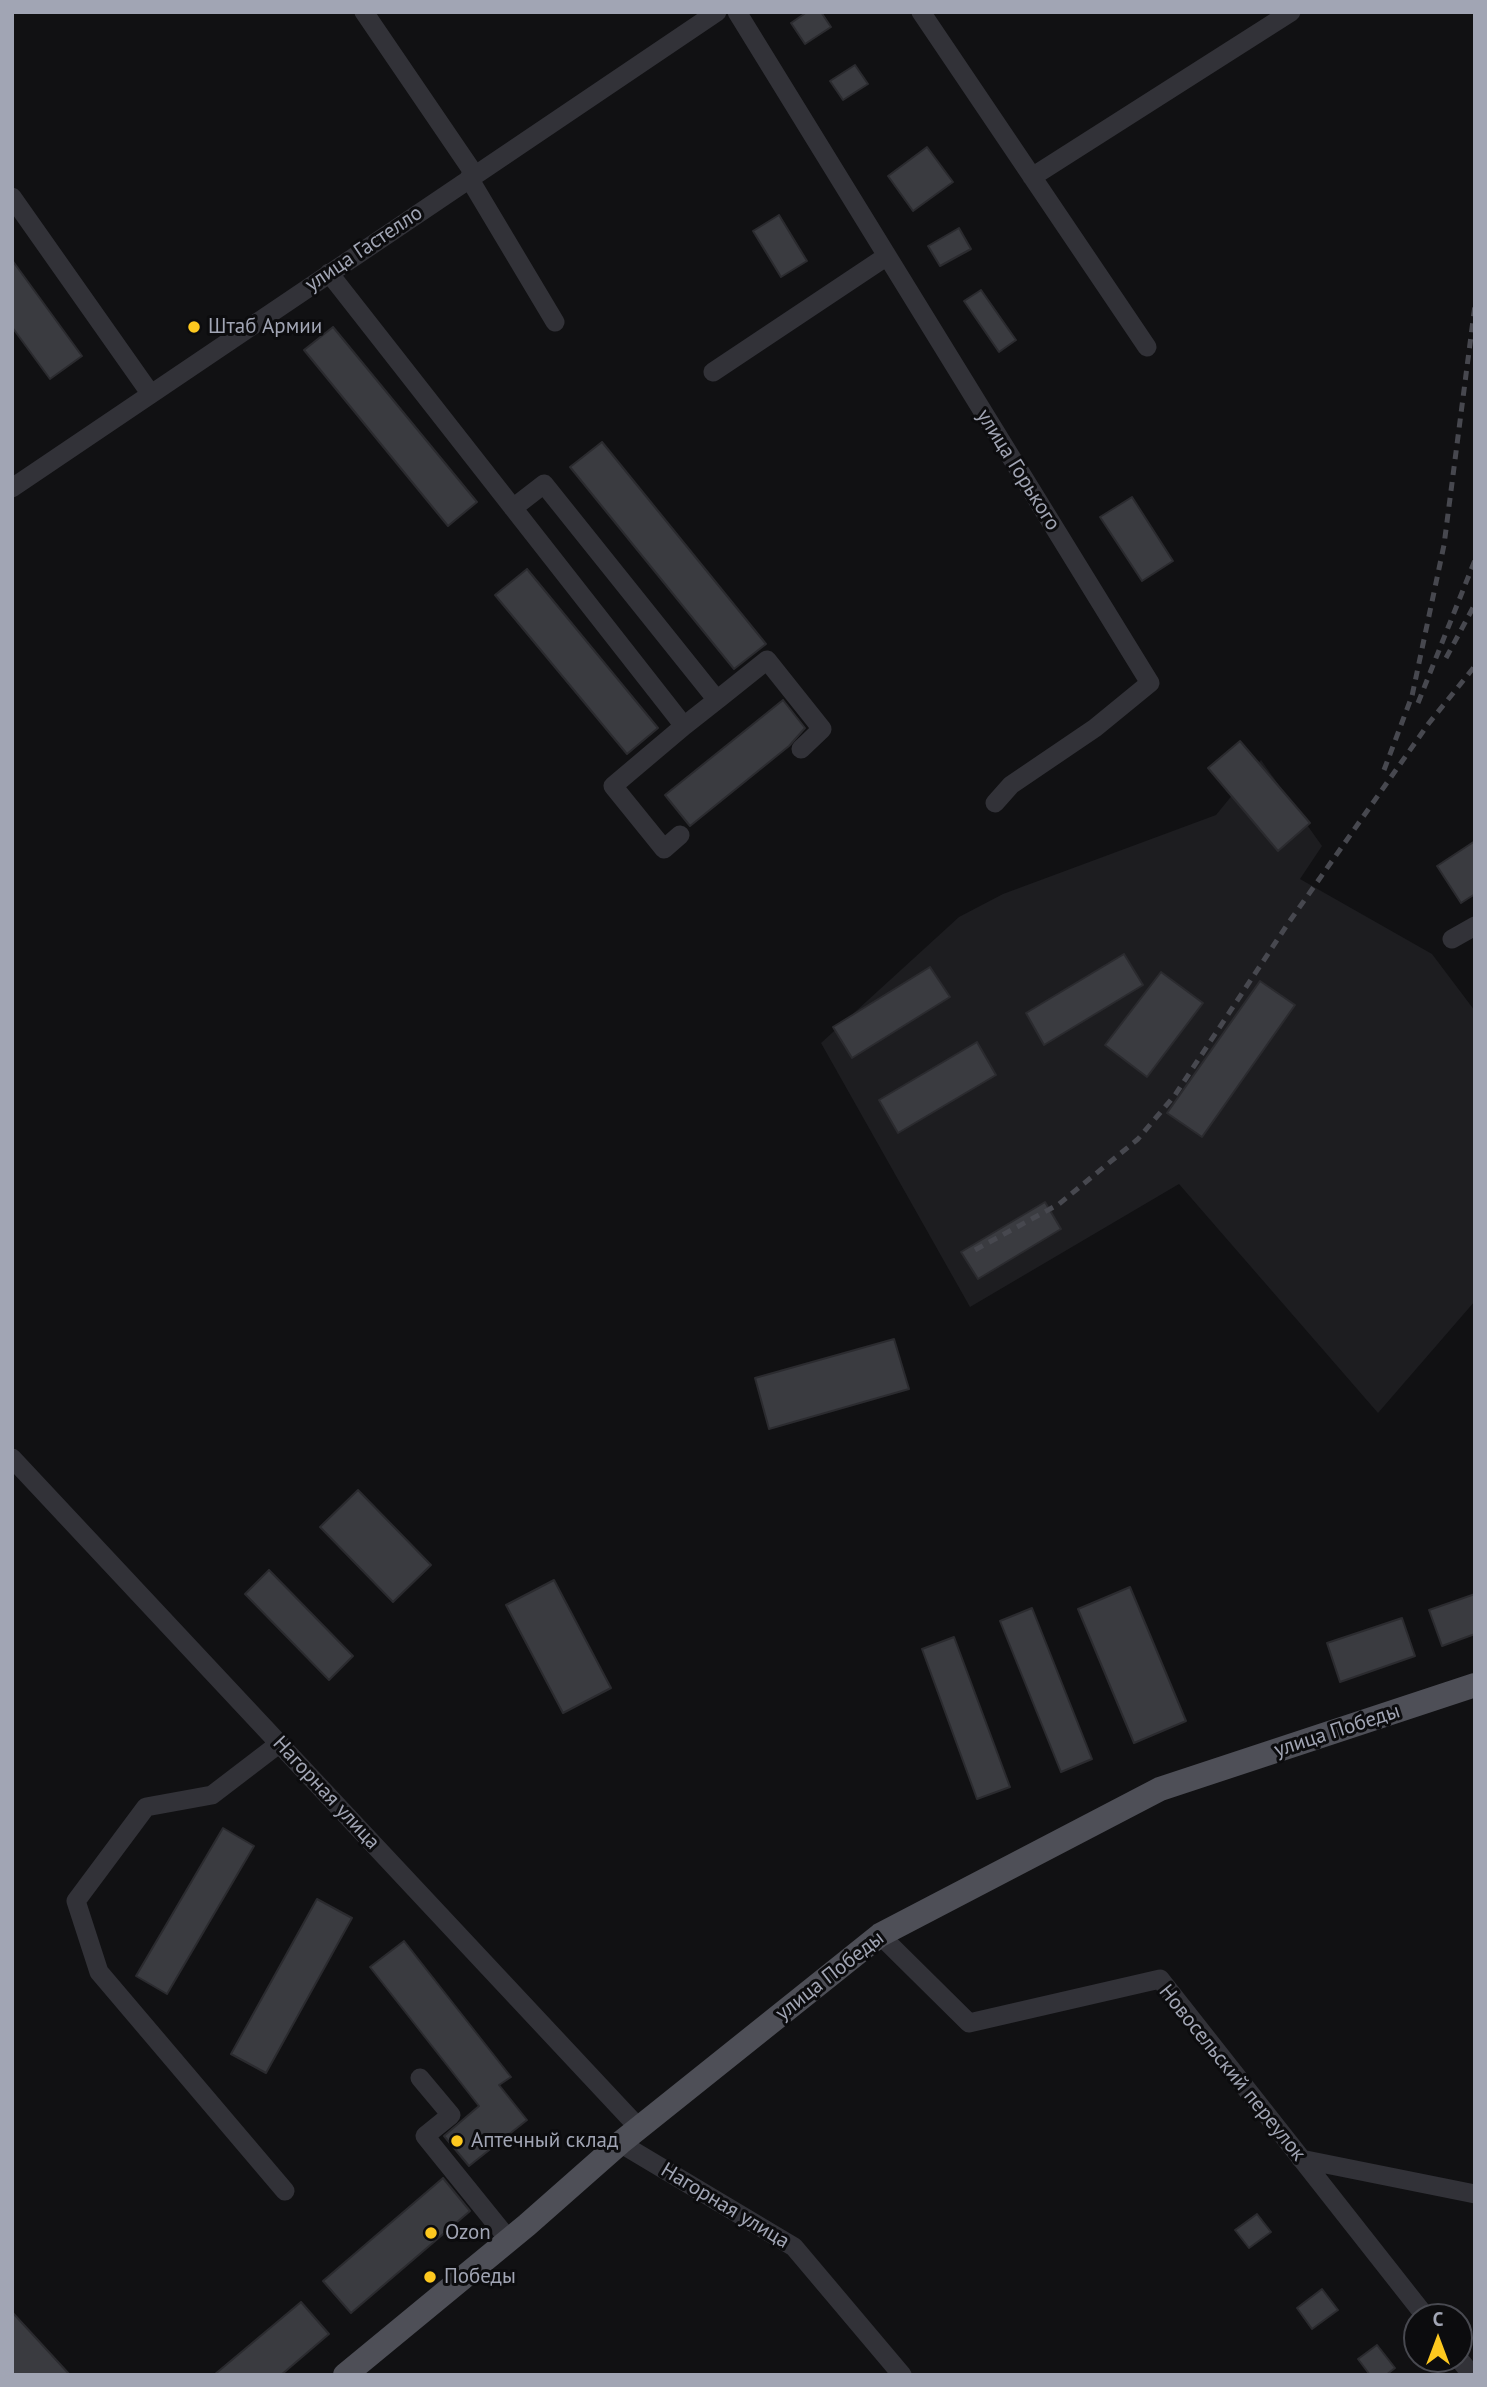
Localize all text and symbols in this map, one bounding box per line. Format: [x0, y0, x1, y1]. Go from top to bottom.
street label: улица Гастелло [301, 200, 427, 298]
place label: Штаб Армии [208, 314, 322, 340]
marker: Штаб Армии [186, 319, 202, 335]
street label: улица Горького [971, 405, 1065, 535]
street label: улица Победы [1271, 1699, 1403, 1763]
street label: Нагорная улица [267, 1731, 385, 1855]
street label: улица Победы [771, 1926, 889, 2026]
street label: Новосельский переулок [1153, 1980, 1311, 2166]
place label: Аптечный склад [471, 2128, 618, 2154]
marker: Аптечный склад [449, 2133, 465, 2149]
street label: Нагорная улица [656, 2158, 794, 2254]
place label: Ozon [445, 2220, 491, 2246]
marker: Ozon [423, 2225, 439, 2241]
place label: Победы [444, 2264, 516, 2290]
marker: Победы [422, 2269, 438, 2285]
north arrow [1403, 2303, 1473, 2373]
text: С [1433, 2307, 1443, 2331]

